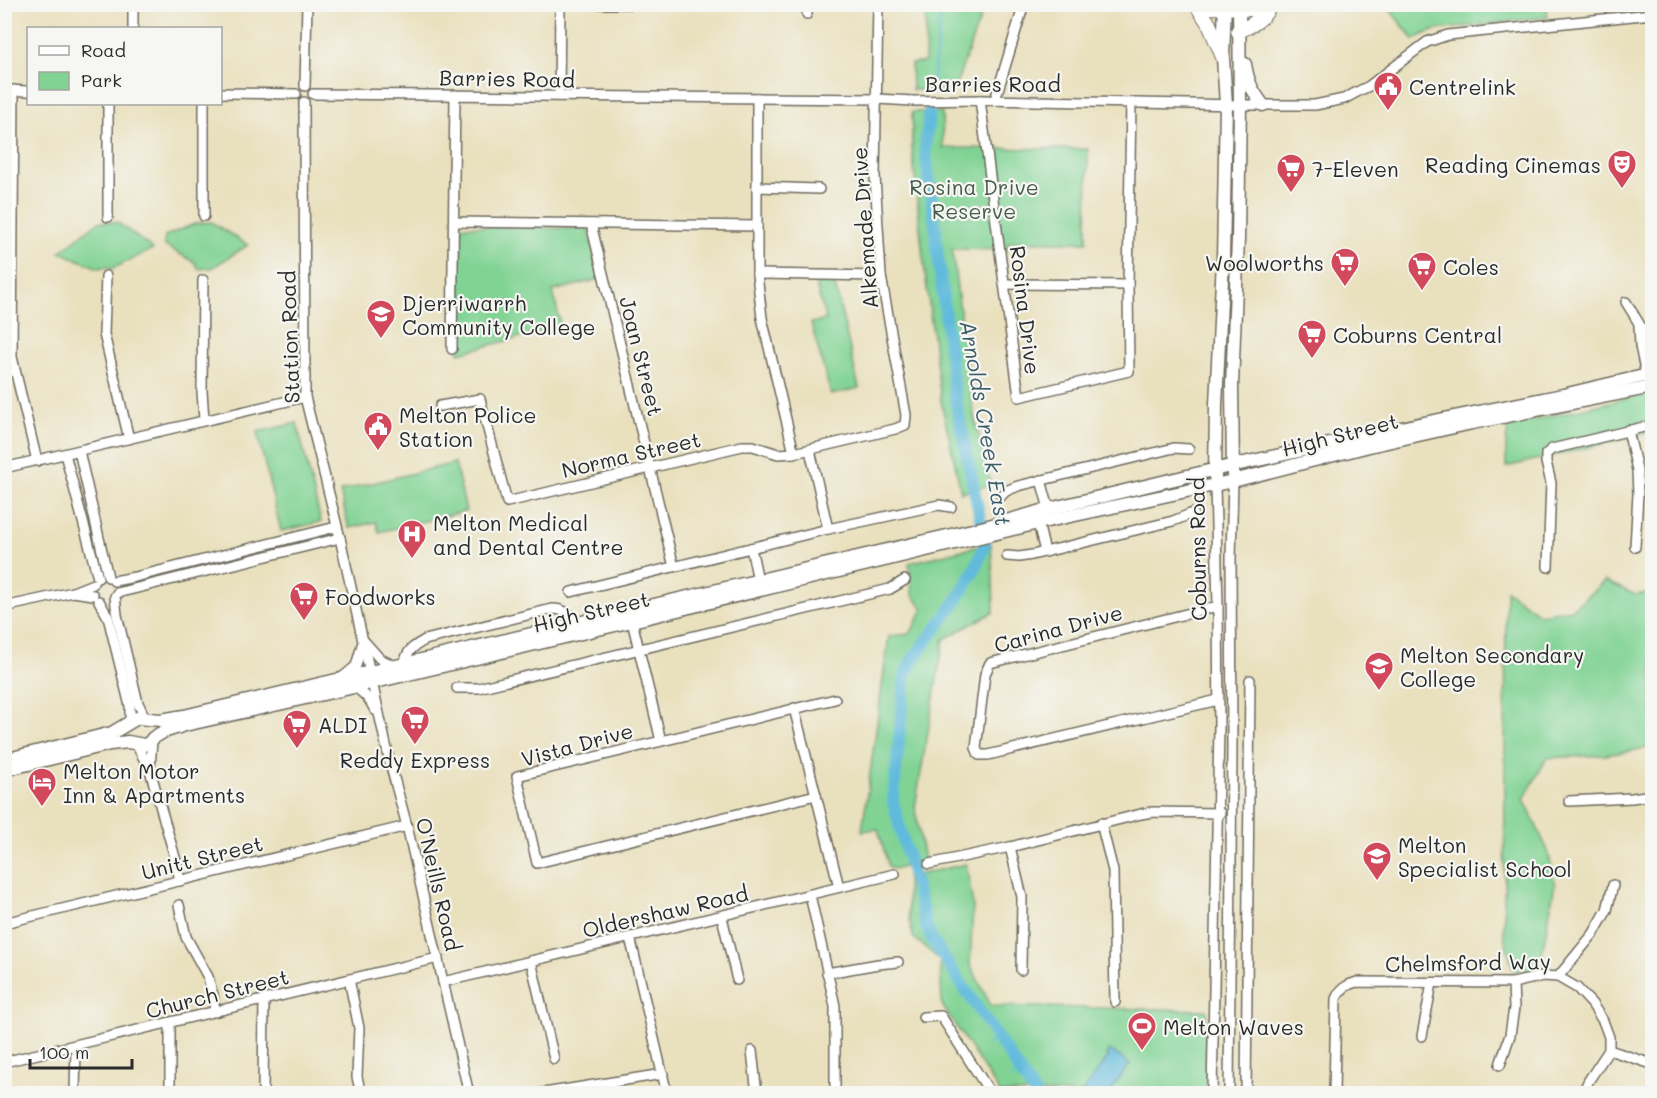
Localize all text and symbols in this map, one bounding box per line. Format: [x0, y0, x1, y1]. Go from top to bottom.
legend [27, 27, 222, 105]
text: Road [81, 38, 126, 62]
street label: Barries Road [439, 63, 575, 93]
text: Park [81, 68, 122, 92]
street label: Barries Road [925, 70, 1061, 97]
public building icon: Centrelink [1372, 70, 1404, 112]
place label: Centrelink [1409, 73, 1516, 100]
street label: Alkemade Drive [845, 146, 883, 310]
theatre icon: Reading Cinemas [1606, 148, 1638, 190]
place label: Reading Cinemas [1425, 151, 1601, 178]
supermarket icon: 7-Eleven [1275, 152, 1307, 194]
place label: 7-Eleven [1312, 155, 1399, 182]
park label: Rosina Drive Reserve [909, 173, 1039, 224]
street label: Rosina Drive [1005, 244, 1047, 376]
supermarket icon: Woolworths [1329, 246, 1361, 288]
place label: Woolworths [1205, 249, 1324, 276]
supermarket icon: Coles [1406, 250, 1438, 292]
place label: Coles [1443, 253, 1499, 280]
street label: Station Road [273, 270, 305, 404]
place label: Djerriwarrh Community College [402, 289, 596, 340]
street label: Joan Street [614, 293, 670, 419]
school or university icon: Djerriwarrh Community College [365, 298, 397, 340]
water label: Arnolds Creek East [954, 318, 1018, 528]
supermarket icon: Coburns Central [1296, 318, 1328, 360]
place label: Coburns Central [1333, 321, 1502, 348]
place label: Melton Police Station [399, 401, 536, 452]
street label: High Street [1279, 407, 1401, 461]
public building icon: Melton Police Station [362, 410, 394, 452]
street label: Norma Street [559, 425, 703, 483]
street label: Coburns Road [1182, 477, 1212, 621]
place label: Melton Medical and Dental Centre [433, 509, 624, 560]
hospital icon: Melton Medical and Dental Centre [396, 518, 428, 560]
supermarket icon: Foodworks [288, 580, 320, 622]
place label: Foodworks [325, 583, 436, 610]
street label: High Street [530, 584, 652, 638]
street label: Carina Drive [991, 598, 1125, 658]
place label: Melton Secondary College [1400, 641, 1584, 692]
school or university icon: Melton Secondary College [1363, 650, 1395, 692]
supermarket icon: Reddy Express [399, 704, 431, 746]
supermarket icon: ALDI [281, 708, 313, 750]
place label: ALDI [318, 711, 367, 738]
street label: Vista Drive [518, 716, 636, 772]
place label: Reddy Express [340, 746, 490, 773]
place label: Melton Motor Inn & Apartments [63, 757, 245, 808]
hotel icon: Melton Motor Inn & Apartments [26, 766, 58, 808]
street label: O'Neills Road [411, 815, 467, 953]
street label: Unitt Street [139, 829, 265, 885]
place label: Melton Specialist School [1398, 831, 1572, 882]
school or university icon: Melton Specialist School [1361, 840, 1393, 882]
street label: Oldershaw Road [580, 879, 750, 943]
street label: Chelmsford Way [1385, 947, 1551, 977]
street label: Church Street [143, 962, 291, 1024]
sports icon: Melton Waves [1126, 1010, 1158, 1052]
place label: Melton Waves [1163, 1013, 1304, 1040]
scale bar [30, 1032, 132, 1070]
text: 100 m [39, 1040, 89, 1064]

